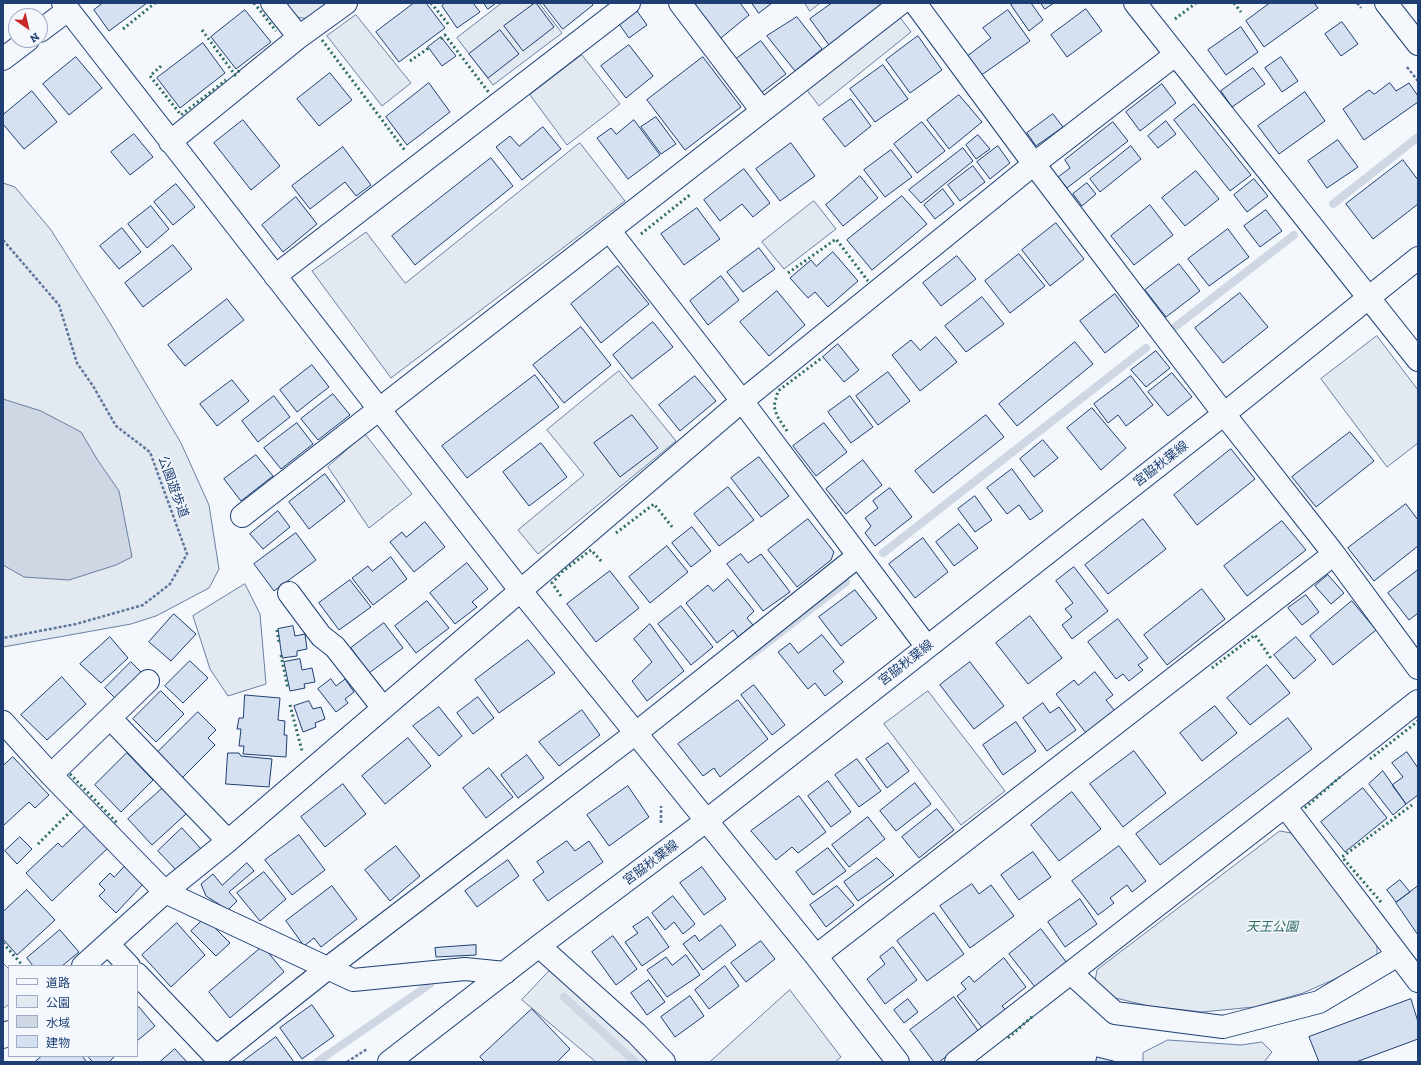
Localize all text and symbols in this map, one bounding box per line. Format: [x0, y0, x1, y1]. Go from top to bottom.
north arrow [8, 8, 48, 48]
text: N [27, 30, 42, 45]
street label: 宮脇秋葉線 [1131, 438, 1191, 490]
street label: 公園遊歩道 [155, 454, 191, 520]
street label: 宮脇秋葉線 [876, 637, 936, 689]
street label: 宮脇秋葉線 [620, 837, 682, 889]
park label: 天王公園 [1246, 919, 1298, 935]
legend [8, 965, 138, 1057]
text: 道路 [46, 976, 70, 990]
text: 公園 [46, 996, 70, 1010]
text: 水域 [46, 1016, 70, 1030]
text: 建物 [46, 1036, 70, 1050]

